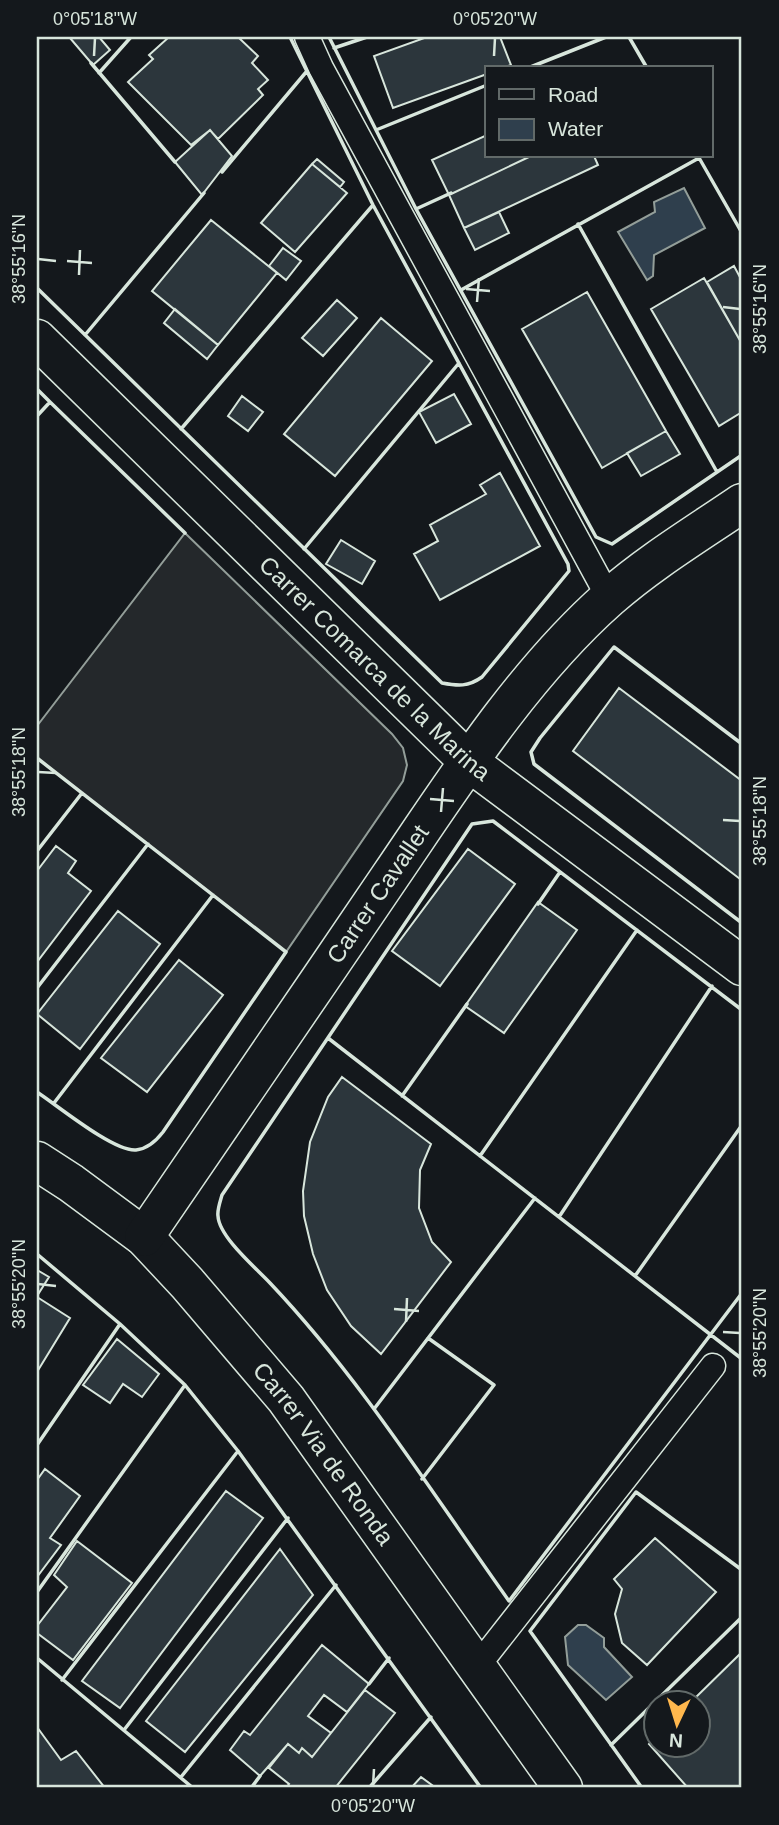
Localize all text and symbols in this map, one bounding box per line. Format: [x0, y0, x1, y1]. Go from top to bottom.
text: 0°05'18"W [53, 9, 137, 29]
text: 0°05'20"W [453, 9, 537, 29]
legend [485, 66, 712, 158]
text: Road [548, 83, 598, 106]
text: Water [548, 117, 603, 140]
text: 38°55'16"N [9, 214, 29, 304]
text: 38°55'16"N [750, 264, 770, 354]
street label: Carrer Comarca de la Marina [254, 550, 496, 787]
text: 38°55'18"N [9, 727, 29, 817]
text: 38°55'18"N [750, 776, 770, 866]
street label: Carrer Cavallet [321, 819, 434, 968]
text: 38°55'20"N [9, 1239, 29, 1329]
text: 38°55'20"N [750, 1288, 770, 1378]
street label: Carrer Via de Ronda [248, 1357, 400, 1551]
north arrow [642, 1688, 712, 1758]
text: N [668, 1730, 683, 1751]
text: 0°05'20"W [331, 1796, 415, 1816]

